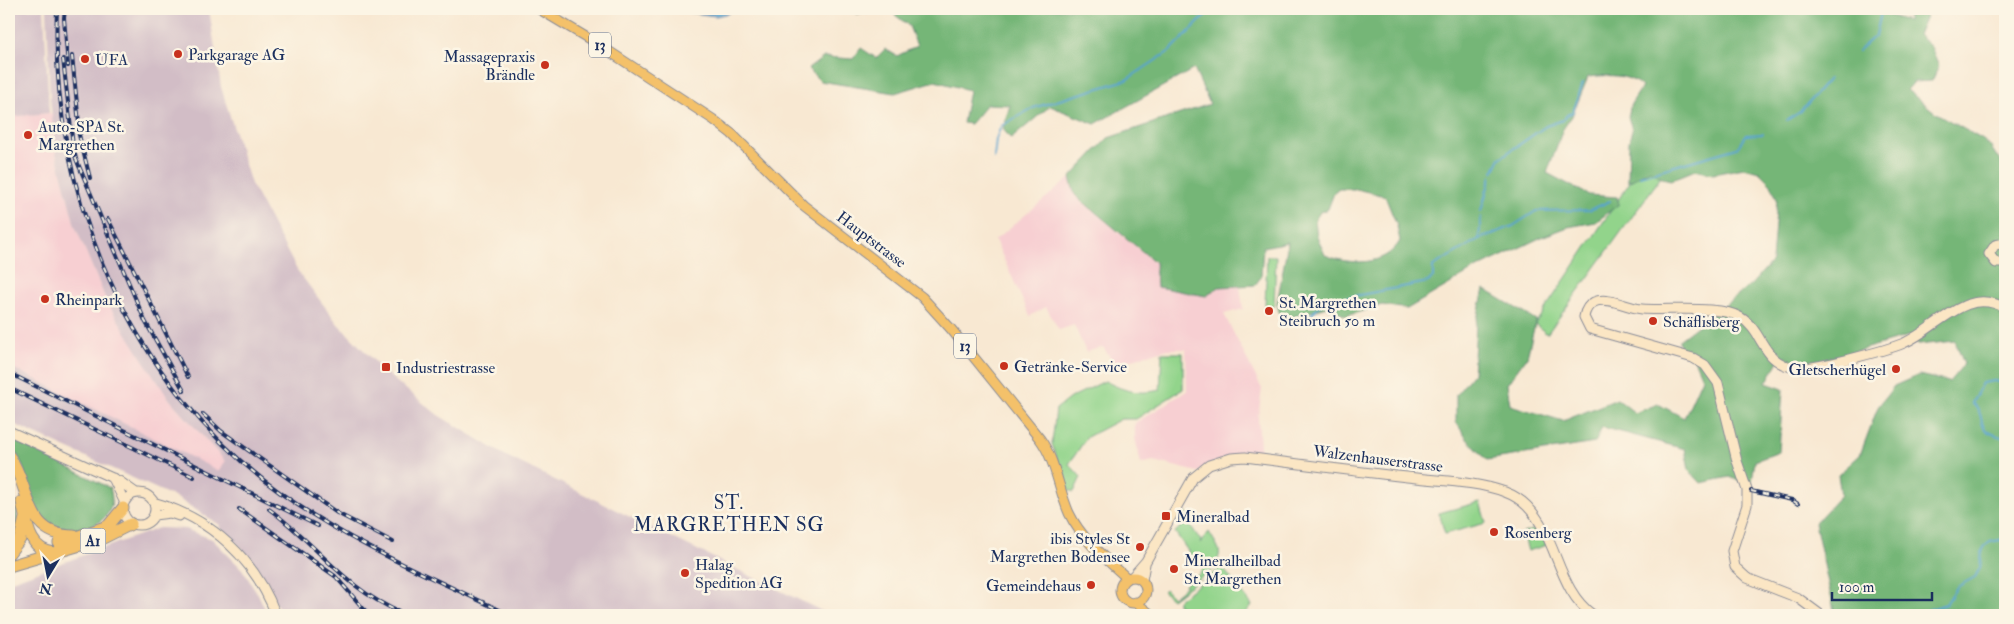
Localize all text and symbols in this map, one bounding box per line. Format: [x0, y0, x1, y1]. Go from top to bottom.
road number: 13 [589, 32, 611, 58]
place label: Parkgarage AG [188, 45, 285, 65]
place label: Massagepraxis Brändle [444, 47, 535, 85]
marker: Parkgarage AG [172, 48, 184, 60]
place label: UFA [95, 50, 128, 70]
marker: UFA [79, 53, 91, 65]
marker: Massagepraxis Brändle [539, 59, 551, 71]
place label: Auto-SPA St. Margrethen [37, 117, 124, 155]
marker: Auto-SPA St. Margrethen [22, 129, 34, 141]
street label: Hauptstrasse [832, 207, 910, 273]
place label: Rheinpark [55, 290, 123, 311]
marker: Rheinpark [39, 293, 51, 305]
place label: St. Margrethen Steibruch 50 m [1279, 293, 1376, 331]
marker: St. Margrethen Steibruch 50 m [1263, 305, 1275, 317]
place label: Schäflisberg [1663, 312, 1741, 332]
marker: Schäflisberg [1647, 315, 1659, 327]
road number: 13 [954, 334, 976, 358]
place label: Getränke-Service [1014, 357, 1127, 377]
place label: Industriestrasse [396, 358, 496, 378]
marker: Getränke-Service [998, 360, 1010, 372]
place label: Gletscherhügel [1789, 360, 1886, 380]
marker: Industriestrasse [380, 361, 392, 373]
marker: Gletscherhügel [1890, 363, 1902, 375]
street label: Walzenhauserstrasse [1311, 441, 1444, 477]
district label: ST. MARGRETHEN SG [634, 491, 824, 537]
place label: Mineralbad [1176, 507, 1250, 527]
marker: Mineralbad [1160, 510, 1172, 522]
place label: Rosenberg [1504, 523, 1573, 543]
marker: Rosenberg [1488, 526, 1500, 538]
road number: A1 [80, 528, 106, 554]
place label: ibis Styles St Margrethen Bodensee [990, 529, 1130, 567]
marker: ibis Styles St Margrethen Bodensee [1134, 541, 1146, 553]
place label: Mineralheilbad St. Margrethen [1184, 551, 1281, 589]
north arrow [22, 552, 72, 602]
place label: Halag Spedition AG [695, 555, 783, 594]
marker: Mineralheilbad St. Margrethen [1168, 563, 1180, 575]
marker: Halag Spedition AG [679, 567, 691, 579]
scale bar [1832, 569, 1932, 601]
place label: Gemeindehaus [986, 576, 1081, 596]
text: 100 m [1839, 578, 1875, 597]
text: N [38, 579, 54, 598]
marker: Gemeindehaus [1085, 579, 1097, 591]

